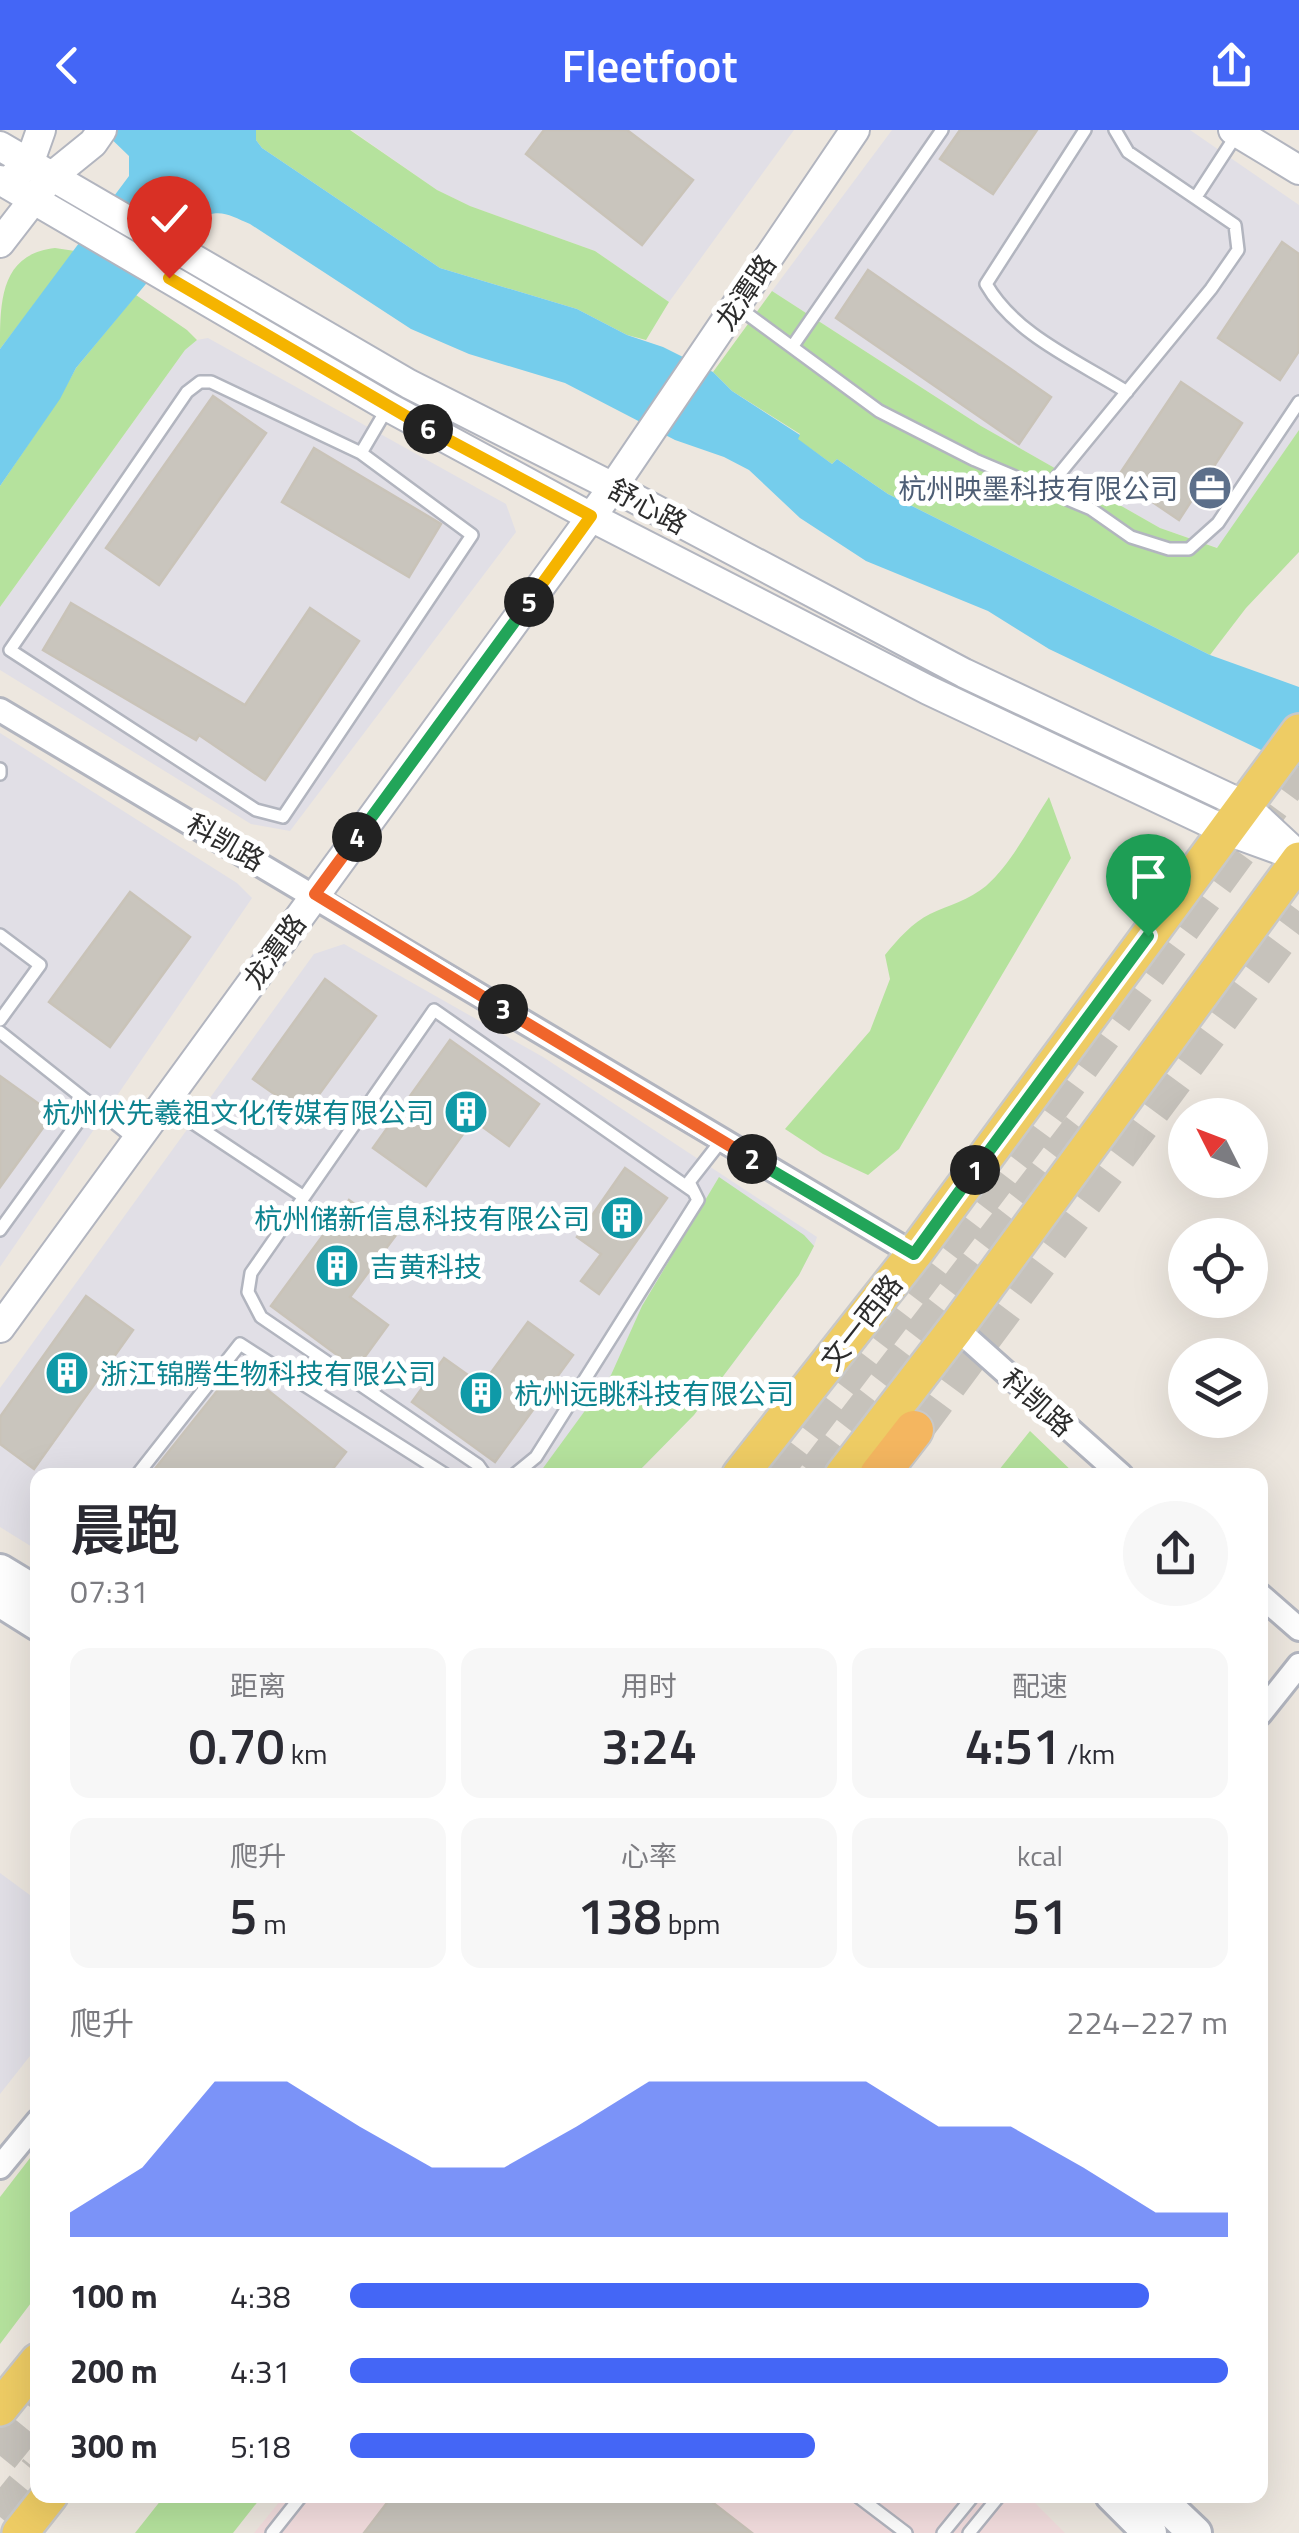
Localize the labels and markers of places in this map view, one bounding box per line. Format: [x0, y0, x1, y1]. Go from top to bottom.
pin [127, 176, 212, 279]
pin: 6 [403, 404, 453, 454]
office icon: 杭州映墨科技有限公司 [1187, 465, 1233, 511]
place label: 杭州映墨科技有限公司 [898, 467, 1178, 510]
pin: 5 [504, 577, 554, 627]
pin: 4 [332, 812, 382, 862]
pin [1106, 834, 1191, 937]
pin: 3 [478, 984, 528, 1034]
building icon: 杭州伏先羲祖文化传媒有限公司 [443, 1089, 489, 1135]
place label: 杭州伏先羲祖文化传媒有限公司 [42, 1091, 434, 1134]
pin: 2 [727, 1134, 777, 1184]
pin: 1 [950, 1145, 1000, 1195]
building icon: 杭州储新信息科技有限公司 [599, 1195, 645, 1241]
place label: 杭州储新信息科技有限公司 [254, 1197, 590, 1240]
building icon: 吉黄科技 [314, 1243, 360, 1289]
place label: 吉黄科技 [370, 1245, 482, 1288]
building icon: 浙江锦腾生物科技有限公司 [44, 1350, 90, 1396]
place label: 浙江锦腾生物科技有限公司 [100, 1352, 436, 1395]
building icon: 杭州远眺科技有限公司 [458, 1370, 504, 1416]
place label: 杭州远眺科技有限公司 [514, 1372, 794, 1415]

